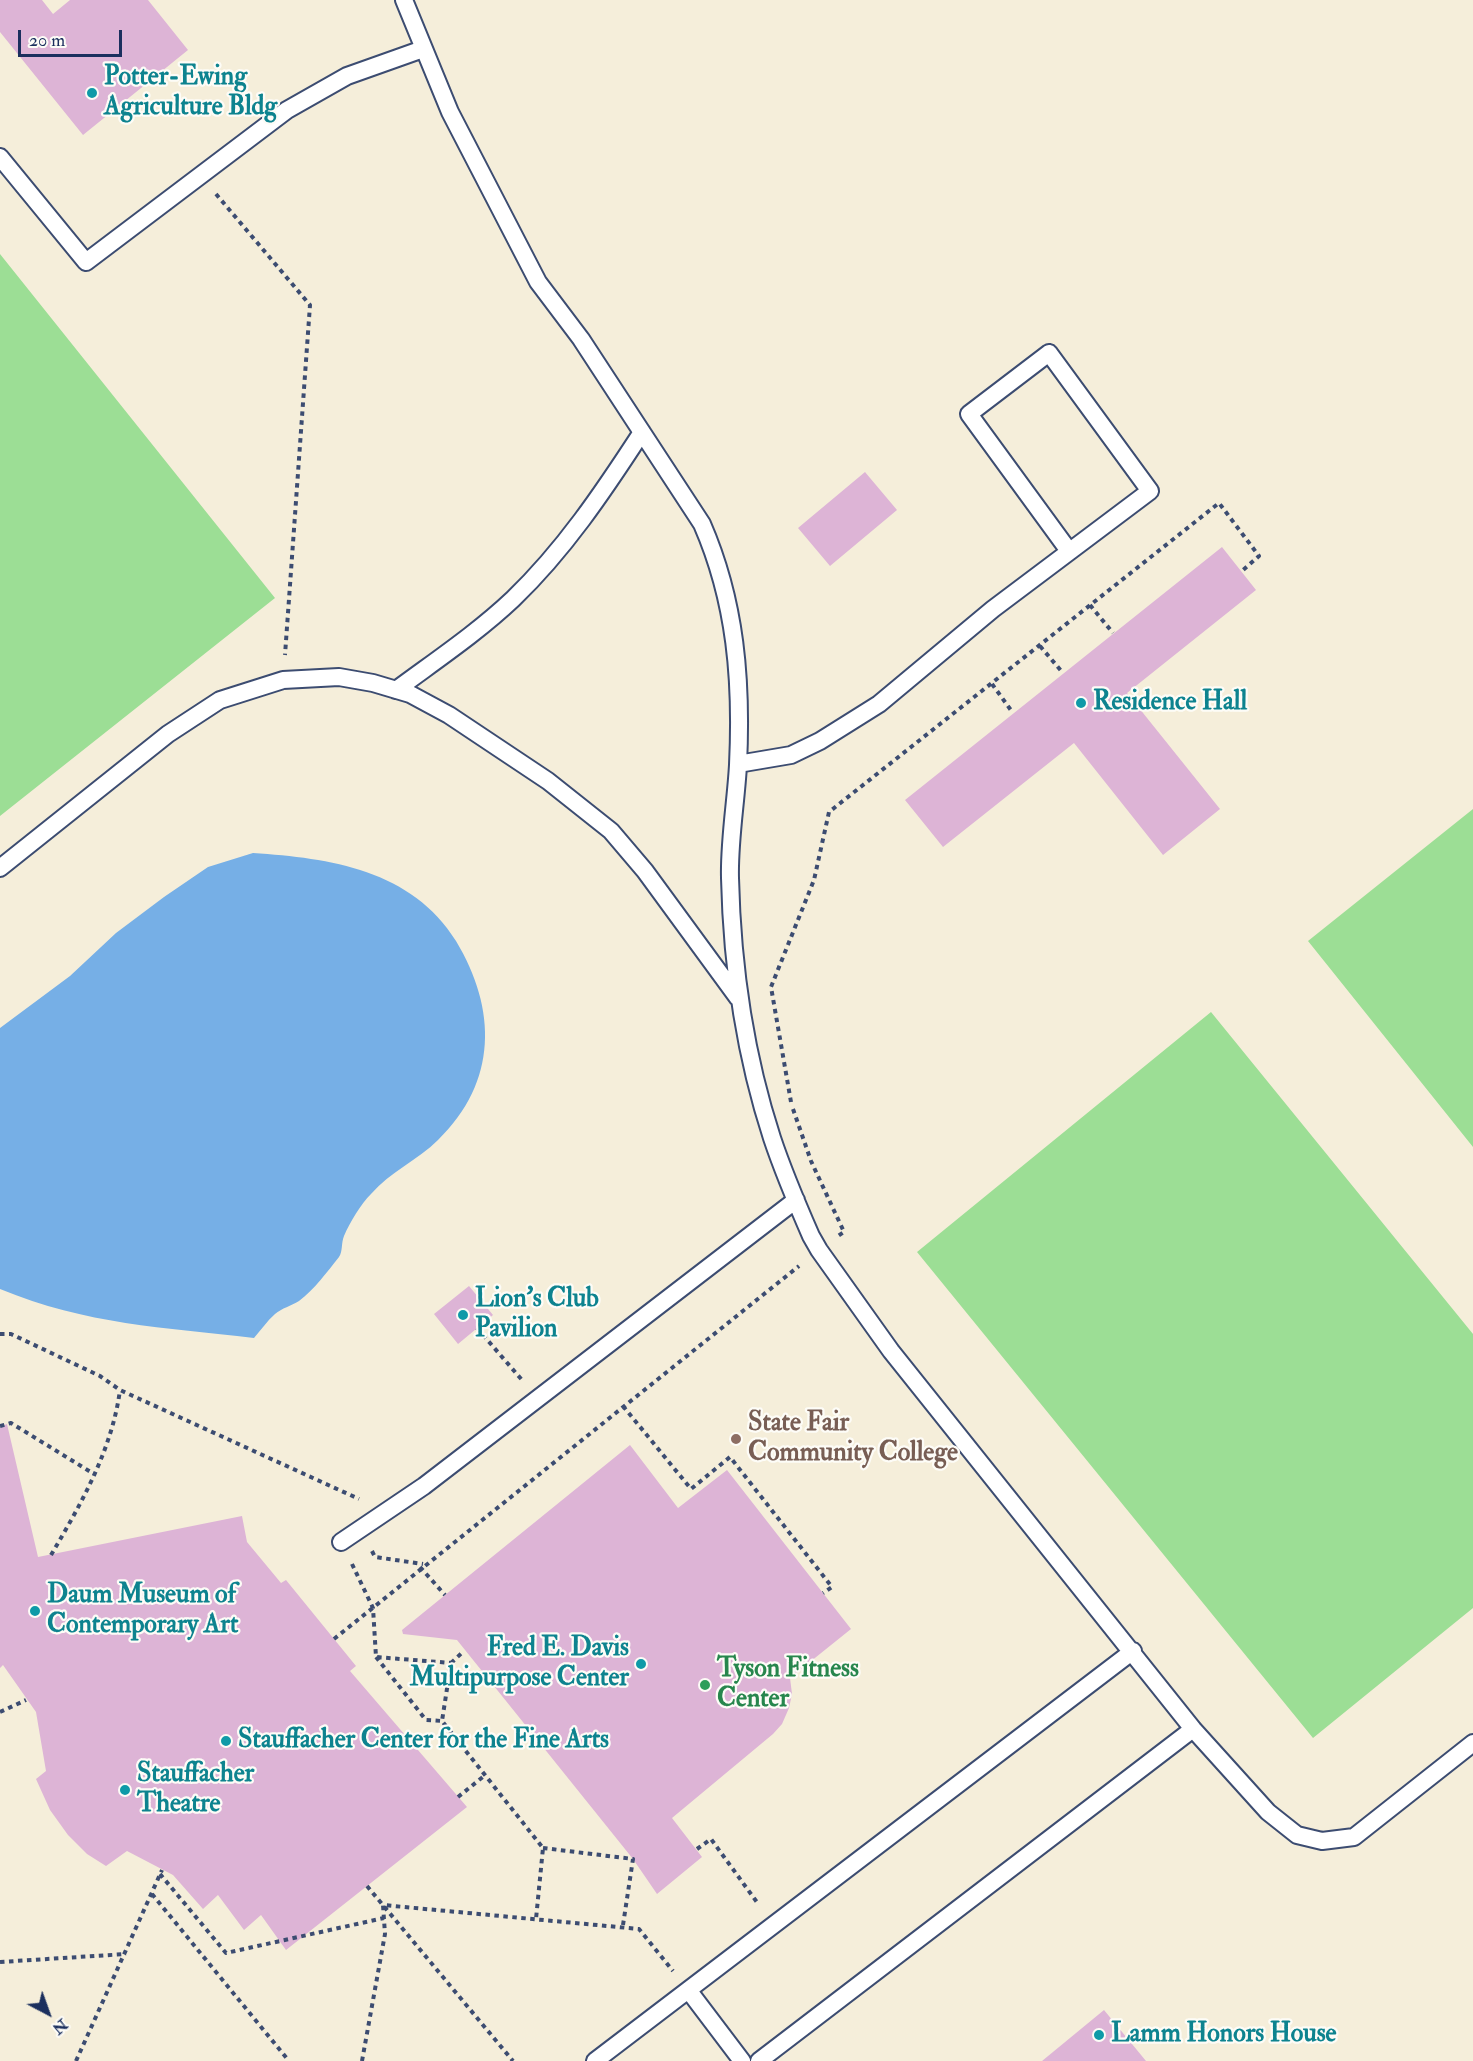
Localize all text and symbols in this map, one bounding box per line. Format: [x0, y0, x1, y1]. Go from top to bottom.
scale bar [21, 18, 124, 56]
text: 20 m [29, 29, 65, 52]
place label: Potter-Ewing Agriculture Bldg [104, 62, 277, 124]
marker: Potter-Ewing Agriculture Bldg [85, 86, 99, 100]
place label: Residence Hall [1093, 687, 1247, 719]
marker: Residence Hall [1074, 696, 1088, 710]
place label: Lion's Club Pavilion [475, 1284, 599, 1346]
marker: Lion's Club Pavilion [456, 1308, 470, 1322]
place label: State Fair Community College [748, 1408, 958, 1470]
marker: State Fair Community College [729, 1432, 743, 1446]
place label: Daum Museum of Contemporary Art [47, 1580, 238, 1642]
marker: Daum Museum of Contemporary Art [28, 1604, 42, 1618]
place label: Fred E. Davis Multipurpose Center [410, 1633, 629, 1694]
place label: Tyson Fitness Center [717, 1654, 859, 1715]
marker: Fred E. Davis Multipurpose Center [634, 1657, 648, 1671]
marker: Tyson Fitness Center [698, 1678, 712, 1692]
place label: Stauffacher Center for the Fine Arts [238, 1725, 609, 1757]
marker: Stauffacher Center for the Fine Arts [219, 1734, 233, 1748]
place label: Stauffacher Theatre [137, 1759, 254, 1820]
marker: Stauffacher Theatre [118, 1783, 132, 1797]
north arrow [18, 1983, 78, 2043]
text: N [48, 2014, 72, 2039]
place label: Lamm Honors House [1111, 2019, 1336, 2051]
marker: Lamm Honors House [1092, 2028, 1106, 2042]

